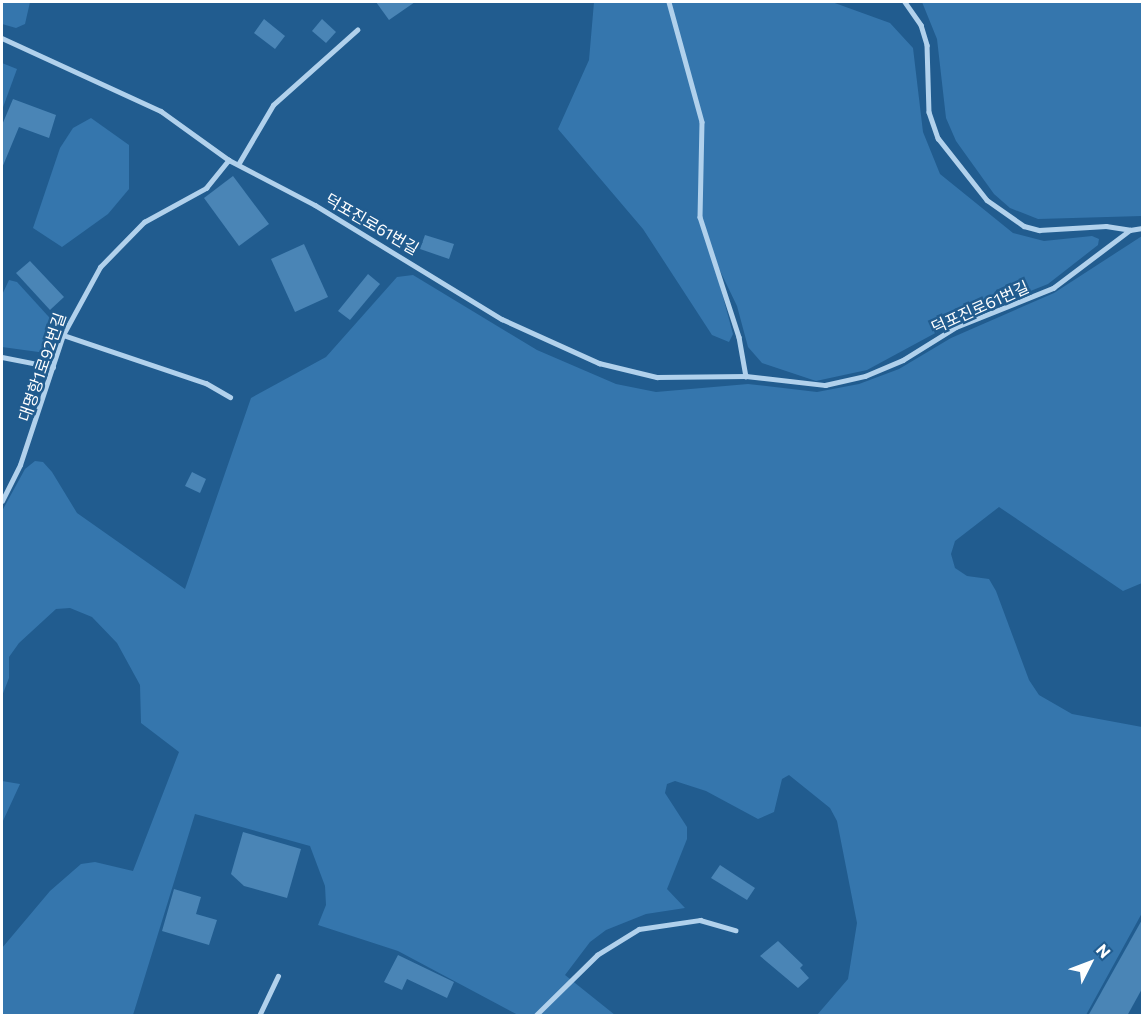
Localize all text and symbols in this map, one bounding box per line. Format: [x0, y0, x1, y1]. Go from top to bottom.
street label: 덕포진로61번길 [322, 189, 422, 259]
street label: 덕포진로61번길 [928, 277, 1032, 337]
street label: 대명항1로92번길 [14, 310, 70, 424]
north arrow [1060, 933, 1120, 993]
text: N [1093, 940, 1115, 961]

